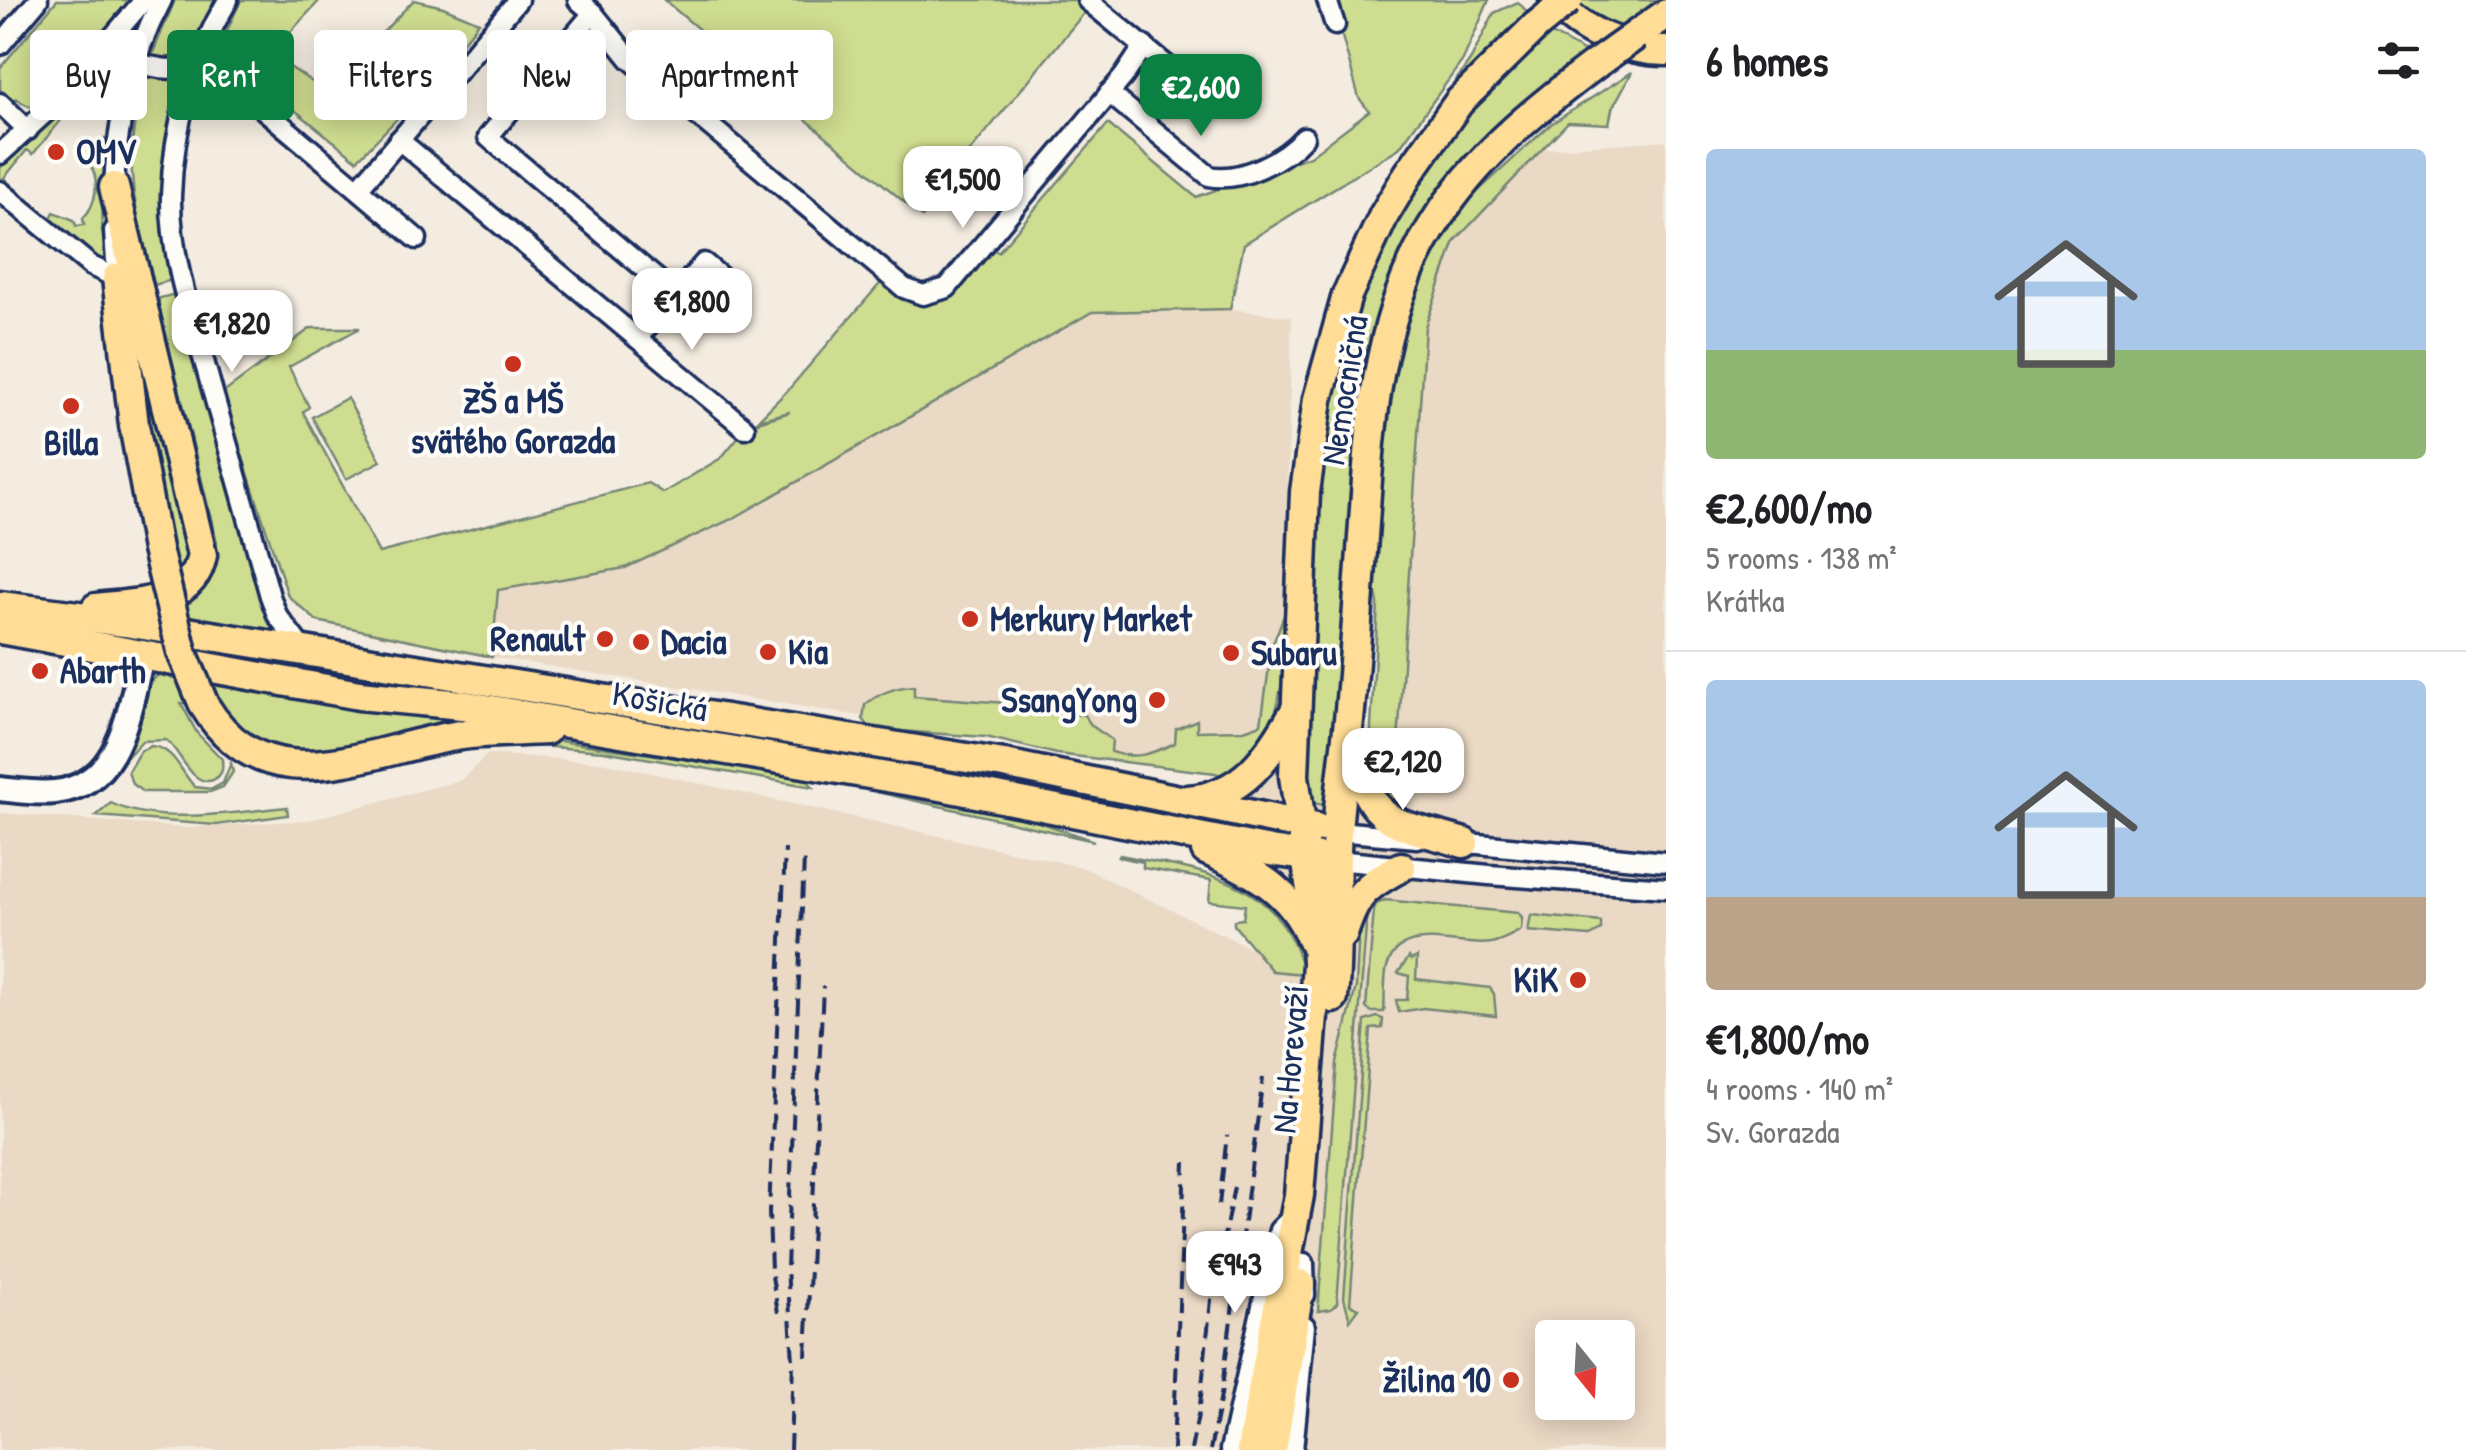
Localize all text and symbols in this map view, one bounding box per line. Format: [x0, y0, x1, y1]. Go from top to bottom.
chip: Buy [30, 30, 147, 120]
chip: Rent [167, 30, 294, 120]
chip: Filters [314, 30, 467, 120]
chip: New [487, 30, 606, 120]
chip: Apartment [626, 30, 833, 120]
text: 6 homes [1706, 32, 1828, 89]
icon: filters [2371, 33, 2426, 88]
pin: €2,600 [1120, 54, 1282, 139]
text: €2,600 [1162, 65, 1240, 108]
place label: OMV [76, 128, 137, 175]
marker: OMV [45, 141, 67, 163]
pin: €1,500 [882, 146, 1044, 231]
text: €1,500 [925, 157, 1001, 200]
icon: home [1976, 214, 2156, 394]
pin: €1,800 [611, 268, 773, 353]
text: €1,800 [654, 279, 730, 322]
pin: €1,820 [151, 290, 313, 375]
text: €1,820 [194, 301, 270, 344]
street label: Nemocničná [1308, 311, 1379, 468]
marker: ZŠ a MŠ svätého Gorazda [502, 353, 524, 375]
place label: ZŠ a MŠ svätého Gorazda [411, 377, 616, 464]
marker: Billa [60, 395, 82, 417]
place label: Billa [44, 419, 98, 466]
text: €2,600/mo [1706, 479, 1872, 536]
text: 5 rooms · 138 m² [1706, 536, 1897, 579]
text: Krátka [1706, 579, 1784, 622]
place label: Merkury Market [990, 595, 1193, 643]
marker: Merkury Market [959, 608, 981, 630]
place label: Renault [490, 615, 586, 662]
place label: Dacia [661, 618, 727, 665]
marker: Renault [594, 628, 616, 650]
place label: Kia [788, 628, 828, 675]
place label: Subaru [1251, 629, 1337, 676]
marker: Dacia [630, 631, 652, 653]
marker: Kia [757, 641, 779, 663]
marker: Subaru [1220, 642, 1242, 664]
place label: Abarth [60, 647, 146, 694]
marker: Abarth [29, 660, 51, 682]
street label: Košická [609, 669, 711, 732]
place label: SsangYong [1001, 676, 1137, 724]
marker: SsangYong [1146, 689, 1168, 711]
pin: €2,120 [1322, 728, 1484, 813]
text: €2,120 [1364, 739, 1442, 782]
icon: home [1976, 745, 2156, 925]
place label: KiK [1514, 956, 1559, 1003]
marker: KiK [1567, 969, 1589, 991]
street label: Na Horevaží [1260, 983, 1319, 1135]
text: €1,800/mo [1706, 1010, 1869, 1067]
text: 4 rooms · 140 m² [1706, 1067, 1893, 1110]
text: Sv. Gorazda [1706, 1110, 1840, 1153]
pin: €943 [1176, 1231, 1294, 1316]
text: €943 [1208, 1242, 1262, 1285]
north arrow [1535, 1320, 1635, 1420]
map controls [1535, 1320, 1635, 1420]
place label: Žilina 10 [1382, 1356, 1491, 1403]
marker: Žilina 10 [1500, 1369, 1522, 1391]

